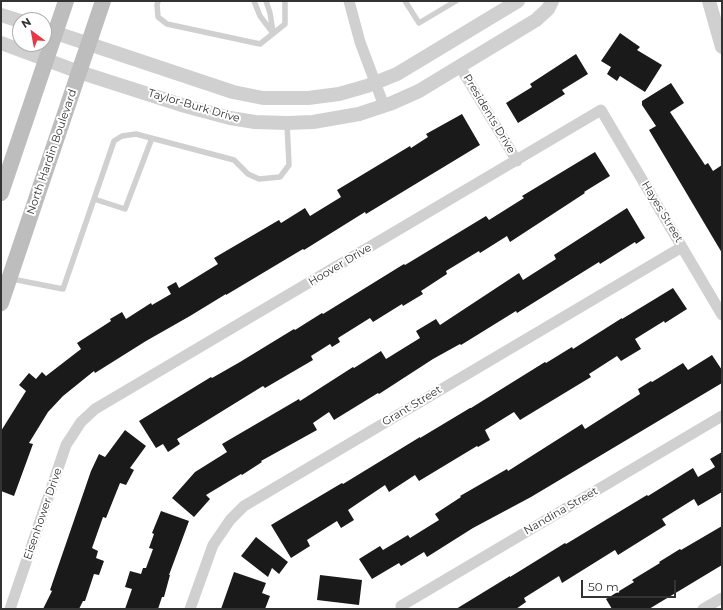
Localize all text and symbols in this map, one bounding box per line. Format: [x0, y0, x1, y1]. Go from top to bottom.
north arrow [12, 12, 52, 52]
text: N [19, 14, 34, 31]
street label: Presidents Drive [460, 72, 518, 156]
street label: Taylor-Burk Drive [147, 87, 241, 125]
street label: North Hardin Boulevard [24, 88, 80, 216]
street label: Hayes Street [639, 179, 685, 245]
street label: Hoover Drive [306, 241, 374, 289]
street label: Grant Street [380, 383, 444, 429]
street label: Eisenhower Drive [21, 466, 65, 562]
street label: Nandina Street [522, 484, 600, 538]
scale bar [583, 572, 678, 598]
text: 50 m [588, 579, 619, 594]

